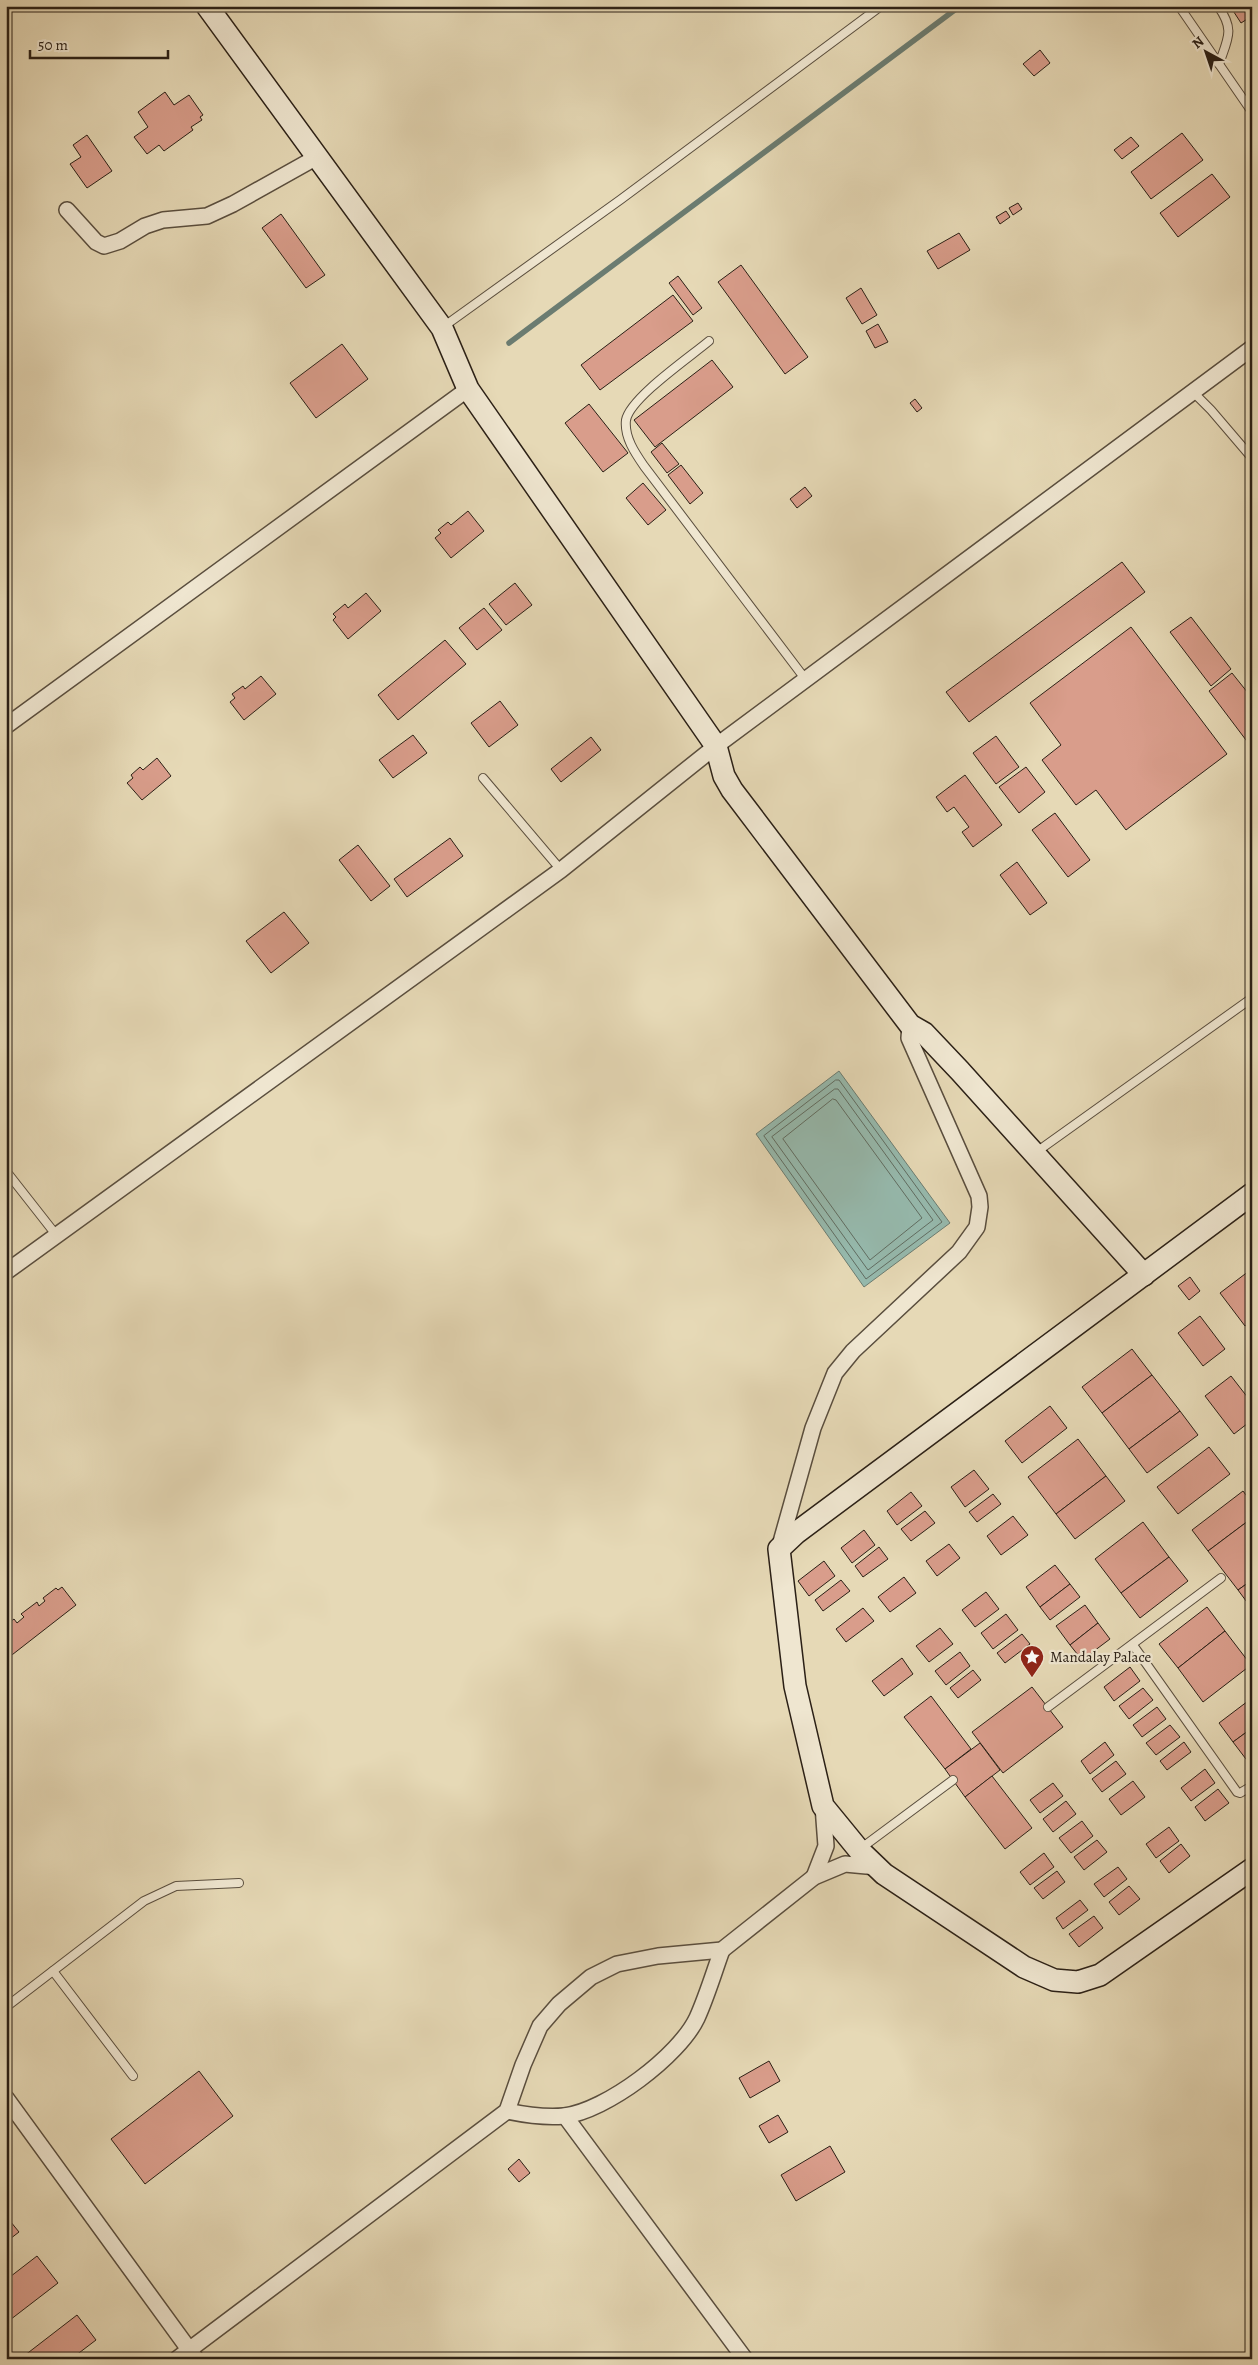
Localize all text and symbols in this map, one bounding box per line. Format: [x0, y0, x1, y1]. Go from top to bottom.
scale bar [30, 28, 168, 60]
north arrow [1180, 28, 1230, 78]
text: N [1188, 32, 1208, 53]
text: 50 m [38, 35, 68, 55]
place icon: Mandalay Palace [1019, 1644, 1045, 1678]
place label: Mandalay Palace [1050, 1647, 1152, 1667]

